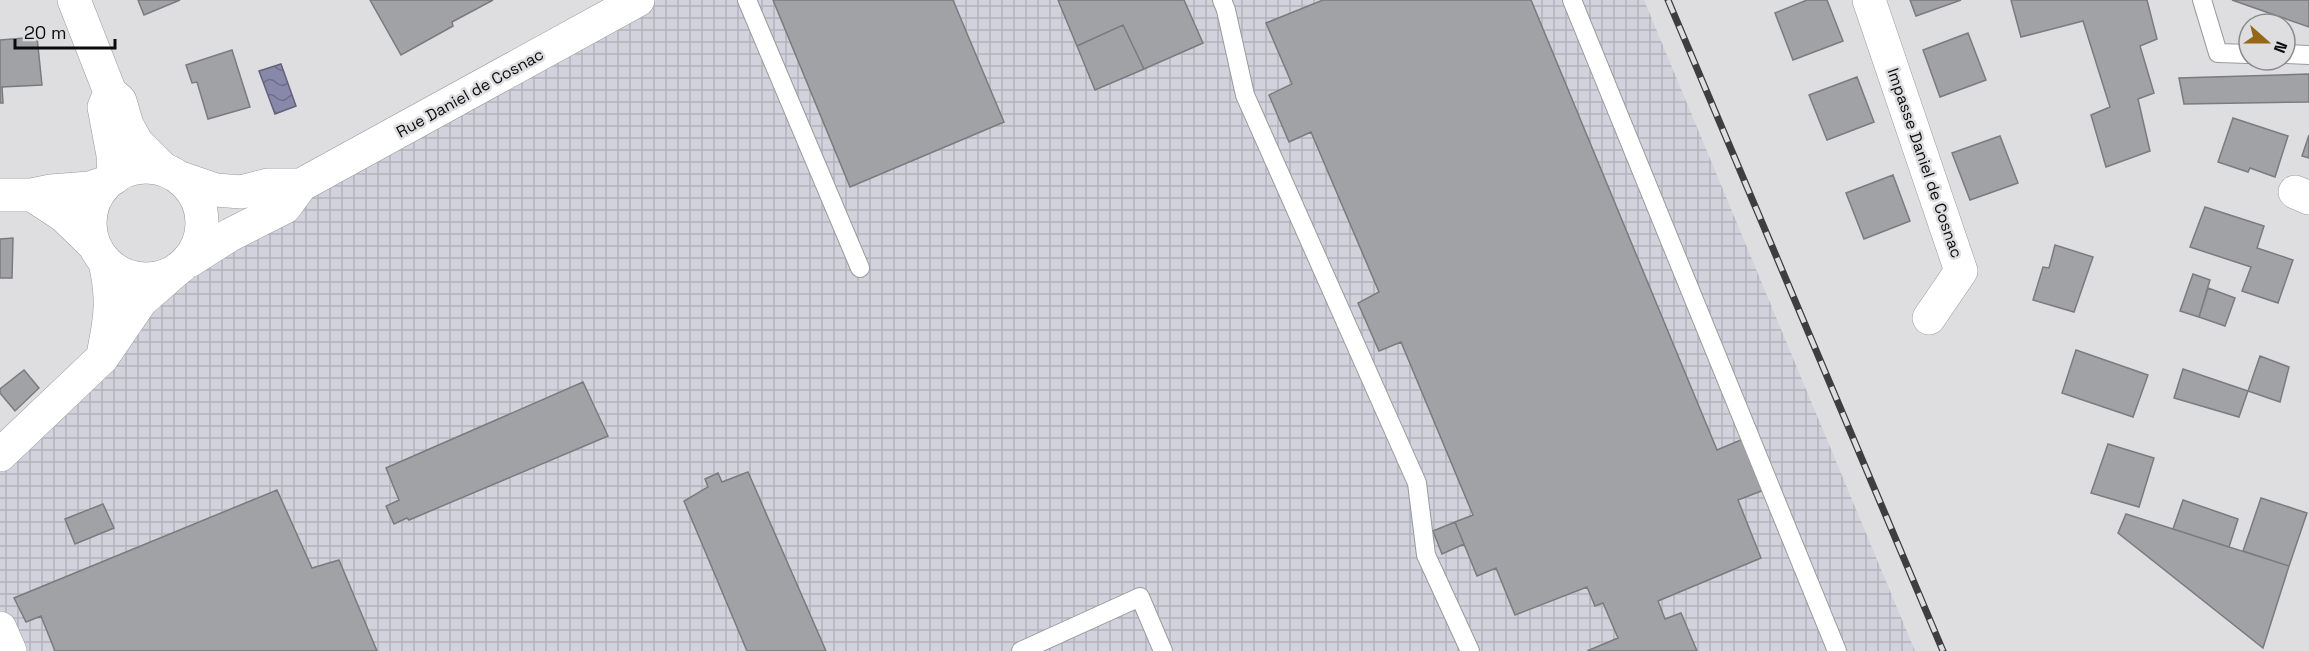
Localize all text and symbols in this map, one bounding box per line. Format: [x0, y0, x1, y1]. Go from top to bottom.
scale bar [15, 12, 116, 50]
north arrow [2237, 12, 2297, 72]
text: 20 m [24, 21, 67, 44]
text: N [2269, 38, 2292, 56]
street label: Rue Daniel de Cosnac [393, 44, 547, 142]
street label: Impasse Daniel de Cosnac [1883, 65, 1967, 261]

